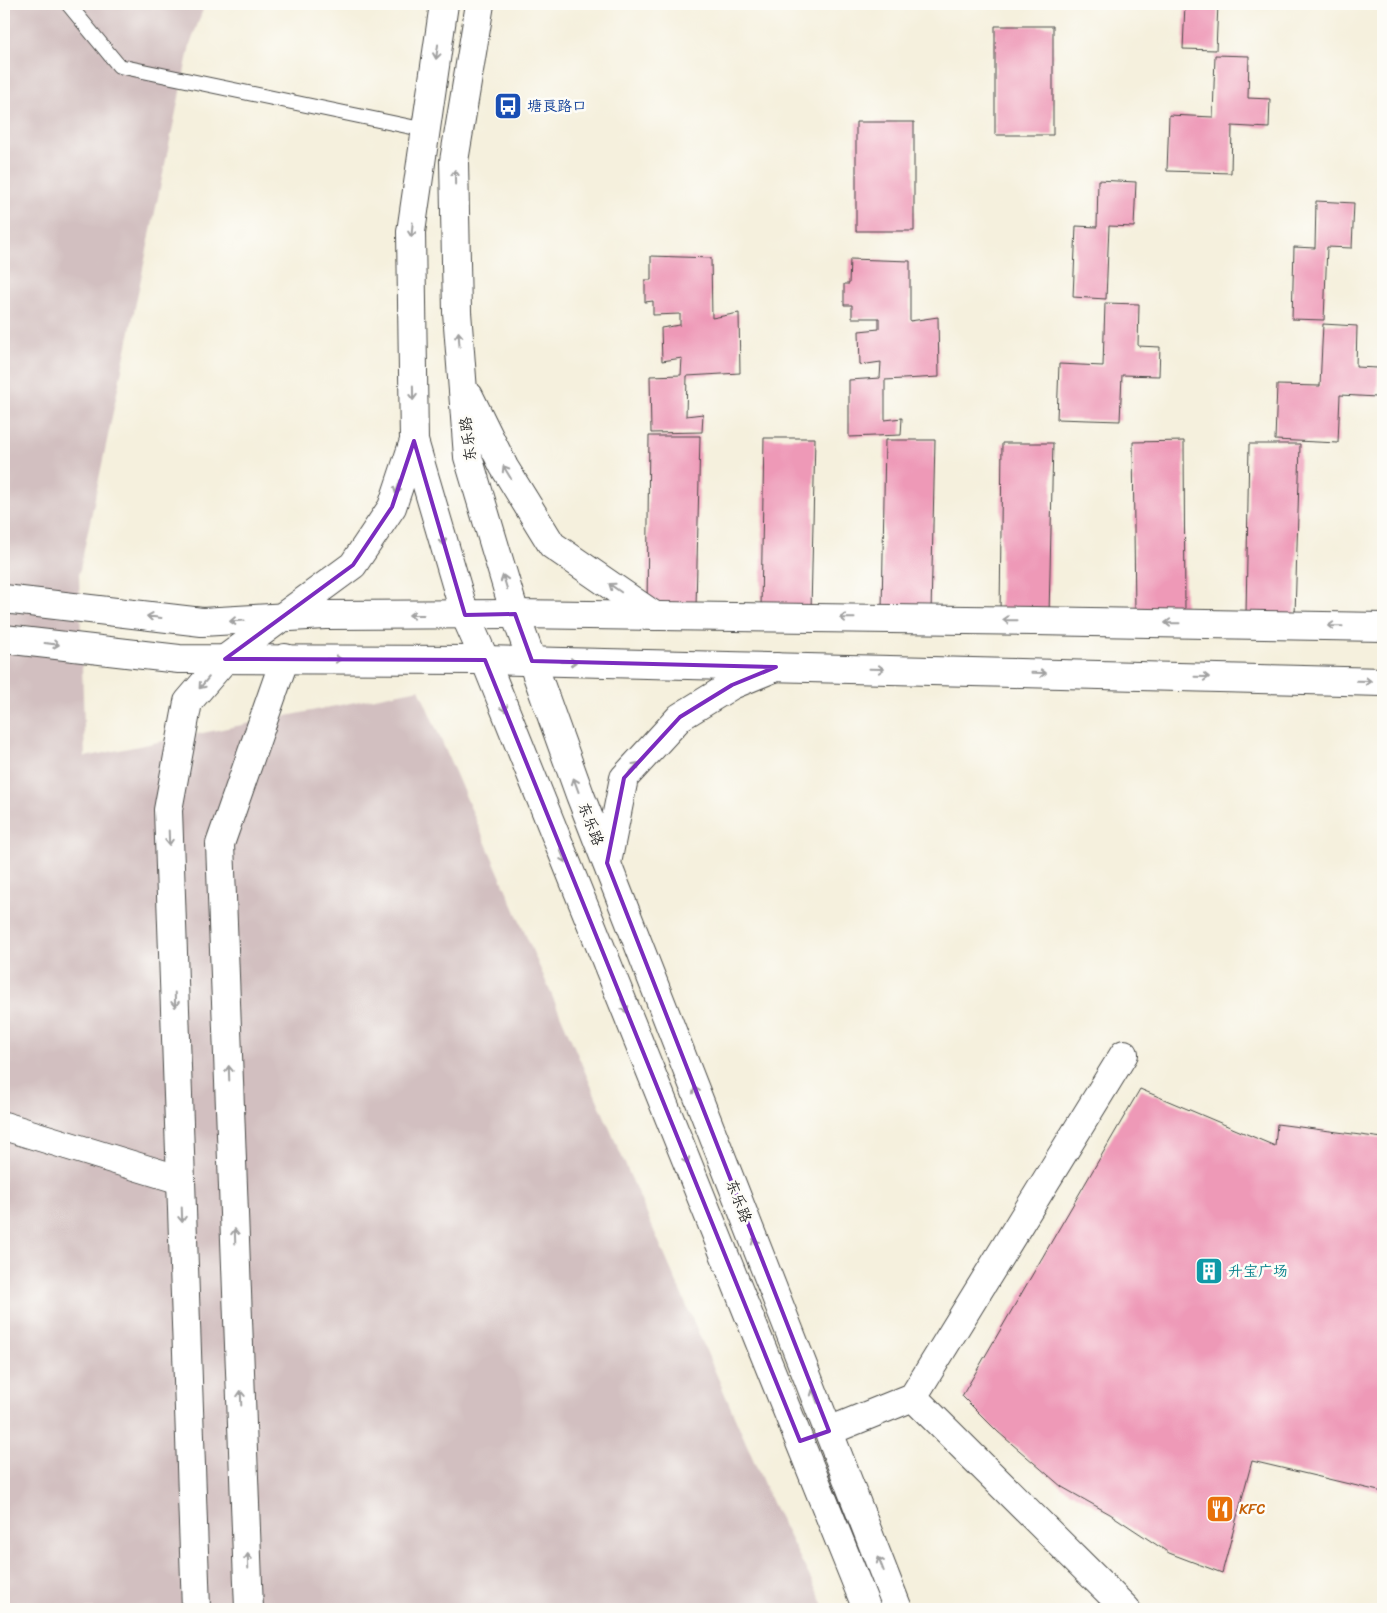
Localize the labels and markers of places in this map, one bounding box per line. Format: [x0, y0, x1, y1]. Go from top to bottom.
bus stop icon: 塘良路口 [493, 91, 523, 121]
place label: 塘良路口 [527, 93, 587, 119]
building icon: 升宝广场 [1194, 1256, 1224, 1286]
place label: 升宝广场 [1228, 1258, 1288, 1284]
restaurant icon: KFC [1205, 1494, 1235, 1524]
place label: KFC [1239, 1496, 1265, 1522]

